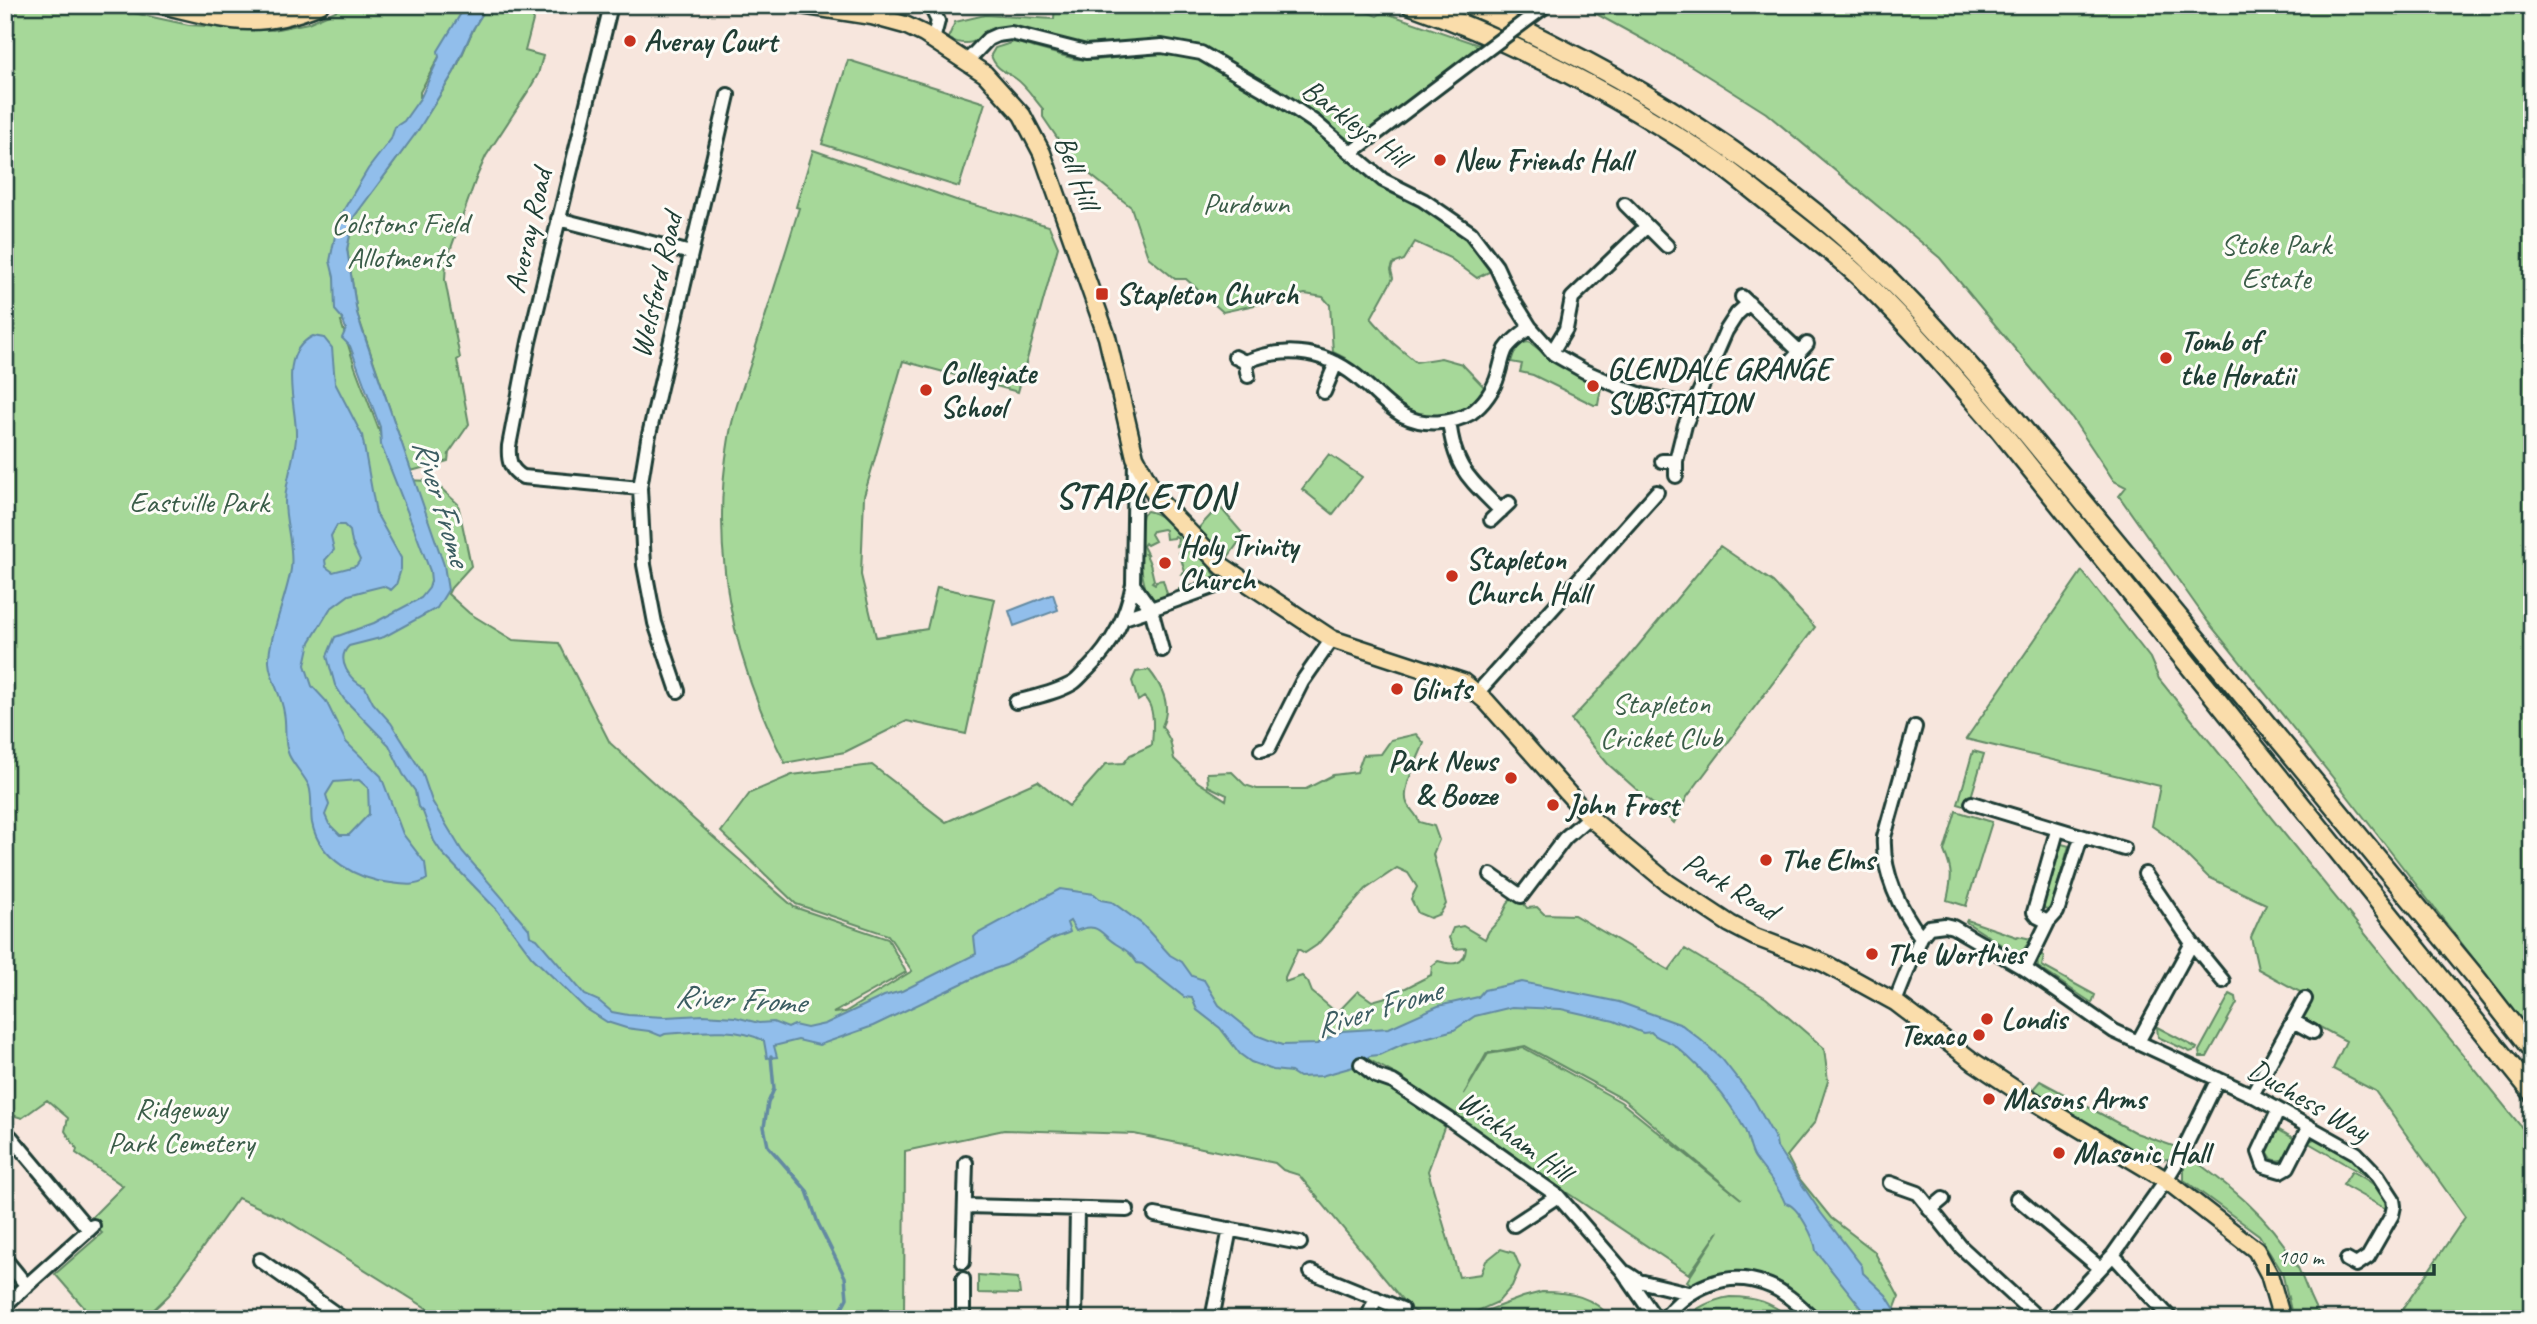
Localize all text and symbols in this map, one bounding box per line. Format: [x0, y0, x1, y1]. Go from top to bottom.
place label: Averay Court [644, 22, 780, 60]
marker: Averay Court [622, 33, 638, 49]
street label: Barkleys Hill [1294, 70, 1422, 179]
street label: Bell Hill [1046, 130, 1110, 219]
place label: New Friends Hall [1454, 141, 1637, 179]
marker: New Friends Hall [1432, 152, 1448, 168]
street label: Averay Road [495, 161, 562, 297]
park label: Purdown [1203, 184, 1291, 222]
park label: Colstons Field Allotments [331, 204, 473, 276]
street label: Welsford Road [621, 205, 692, 361]
park label: Stoke Park Estate [2221, 225, 2333, 297]
place label: Stapleton Church [1116, 275, 1299, 313]
marker: Stapleton Church [1094, 286, 1110, 302]
place label: Tomb of the Horatii [2180, 322, 2299, 394]
place label: GLENDALE GRANGE SUBSTATION [1607, 350, 1835, 422]
marker: Tomb of the Horatii [2158, 350, 2174, 366]
place label: Collegiate School [940, 354, 1038, 426]
marker: GLENDALE GRANGE SUBSTATION [1585, 378, 1601, 394]
marker: Collegiate School [918, 382, 934, 398]
water label: River Frome [403, 434, 482, 574]
district label: STAPLETON [1055, 472, 1239, 519]
park label: Eastville Park [129, 483, 271, 521]
place label: Holy Trinity Church [1179, 527, 1301, 599]
place label: Stapleton Church Hall [1466, 540, 1595, 612]
marker: Holy Trinity Church [1157, 555, 1173, 571]
marker: Stapleton Church Hall [1444, 568, 1460, 584]
place label: Glints [1411, 670, 1475, 708]
marker: Glints [1389, 681, 1405, 697]
park label: Stapleton Cricket Club [1600, 684, 1724, 756]
place label: Park News & Booze [1388, 742, 1500, 814]
marker: Park News & Booze [1503, 770, 1519, 786]
place label: John Frost [1565, 786, 1681, 824]
marker: John Frost [1545, 797, 1561, 813]
place label: The Elms [1780, 841, 1878, 879]
street label: Park Road [1676, 843, 1789, 931]
marker: The Elms [1758, 852, 1774, 868]
place label: The Worthies [1886, 935, 2029, 973]
marker: The Worthies [1864, 946, 1880, 962]
water label: River Frome [1310, 968, 1450, 1047]
water label: River Frome [674, 975, 810, 1023]
place label: Londis [2001, 1000, 2070, 1038]
marker: Londis [1979, 1011, 1995, 1027]
place label: Texaco [1900, 1016, 1967, 1054]
marker: Texaco [1971, 1027, 1987, 1043]
street label: Duchess Way [2241, 1050, 2378, 1151]
place label: Masons Arms [2003, 1080, 2149, 1118]
street label: Wickham Hill [1450, 1082, 1584, 1193]
park label: Ridgeway Park Cemetery [108, 1089, 257, 1161]
marker: Masons Arms [1981, 1091, 1997, 1107]
place label: Masonic Hall [2073, 1134, 2215, 1172]
marker: Masonic Hall [2051, 1145, 2067, 1161]
scale bar [2268, 1233, 2434, 1277]
text: 100 m [2278, 1244, 2325, 1270]

